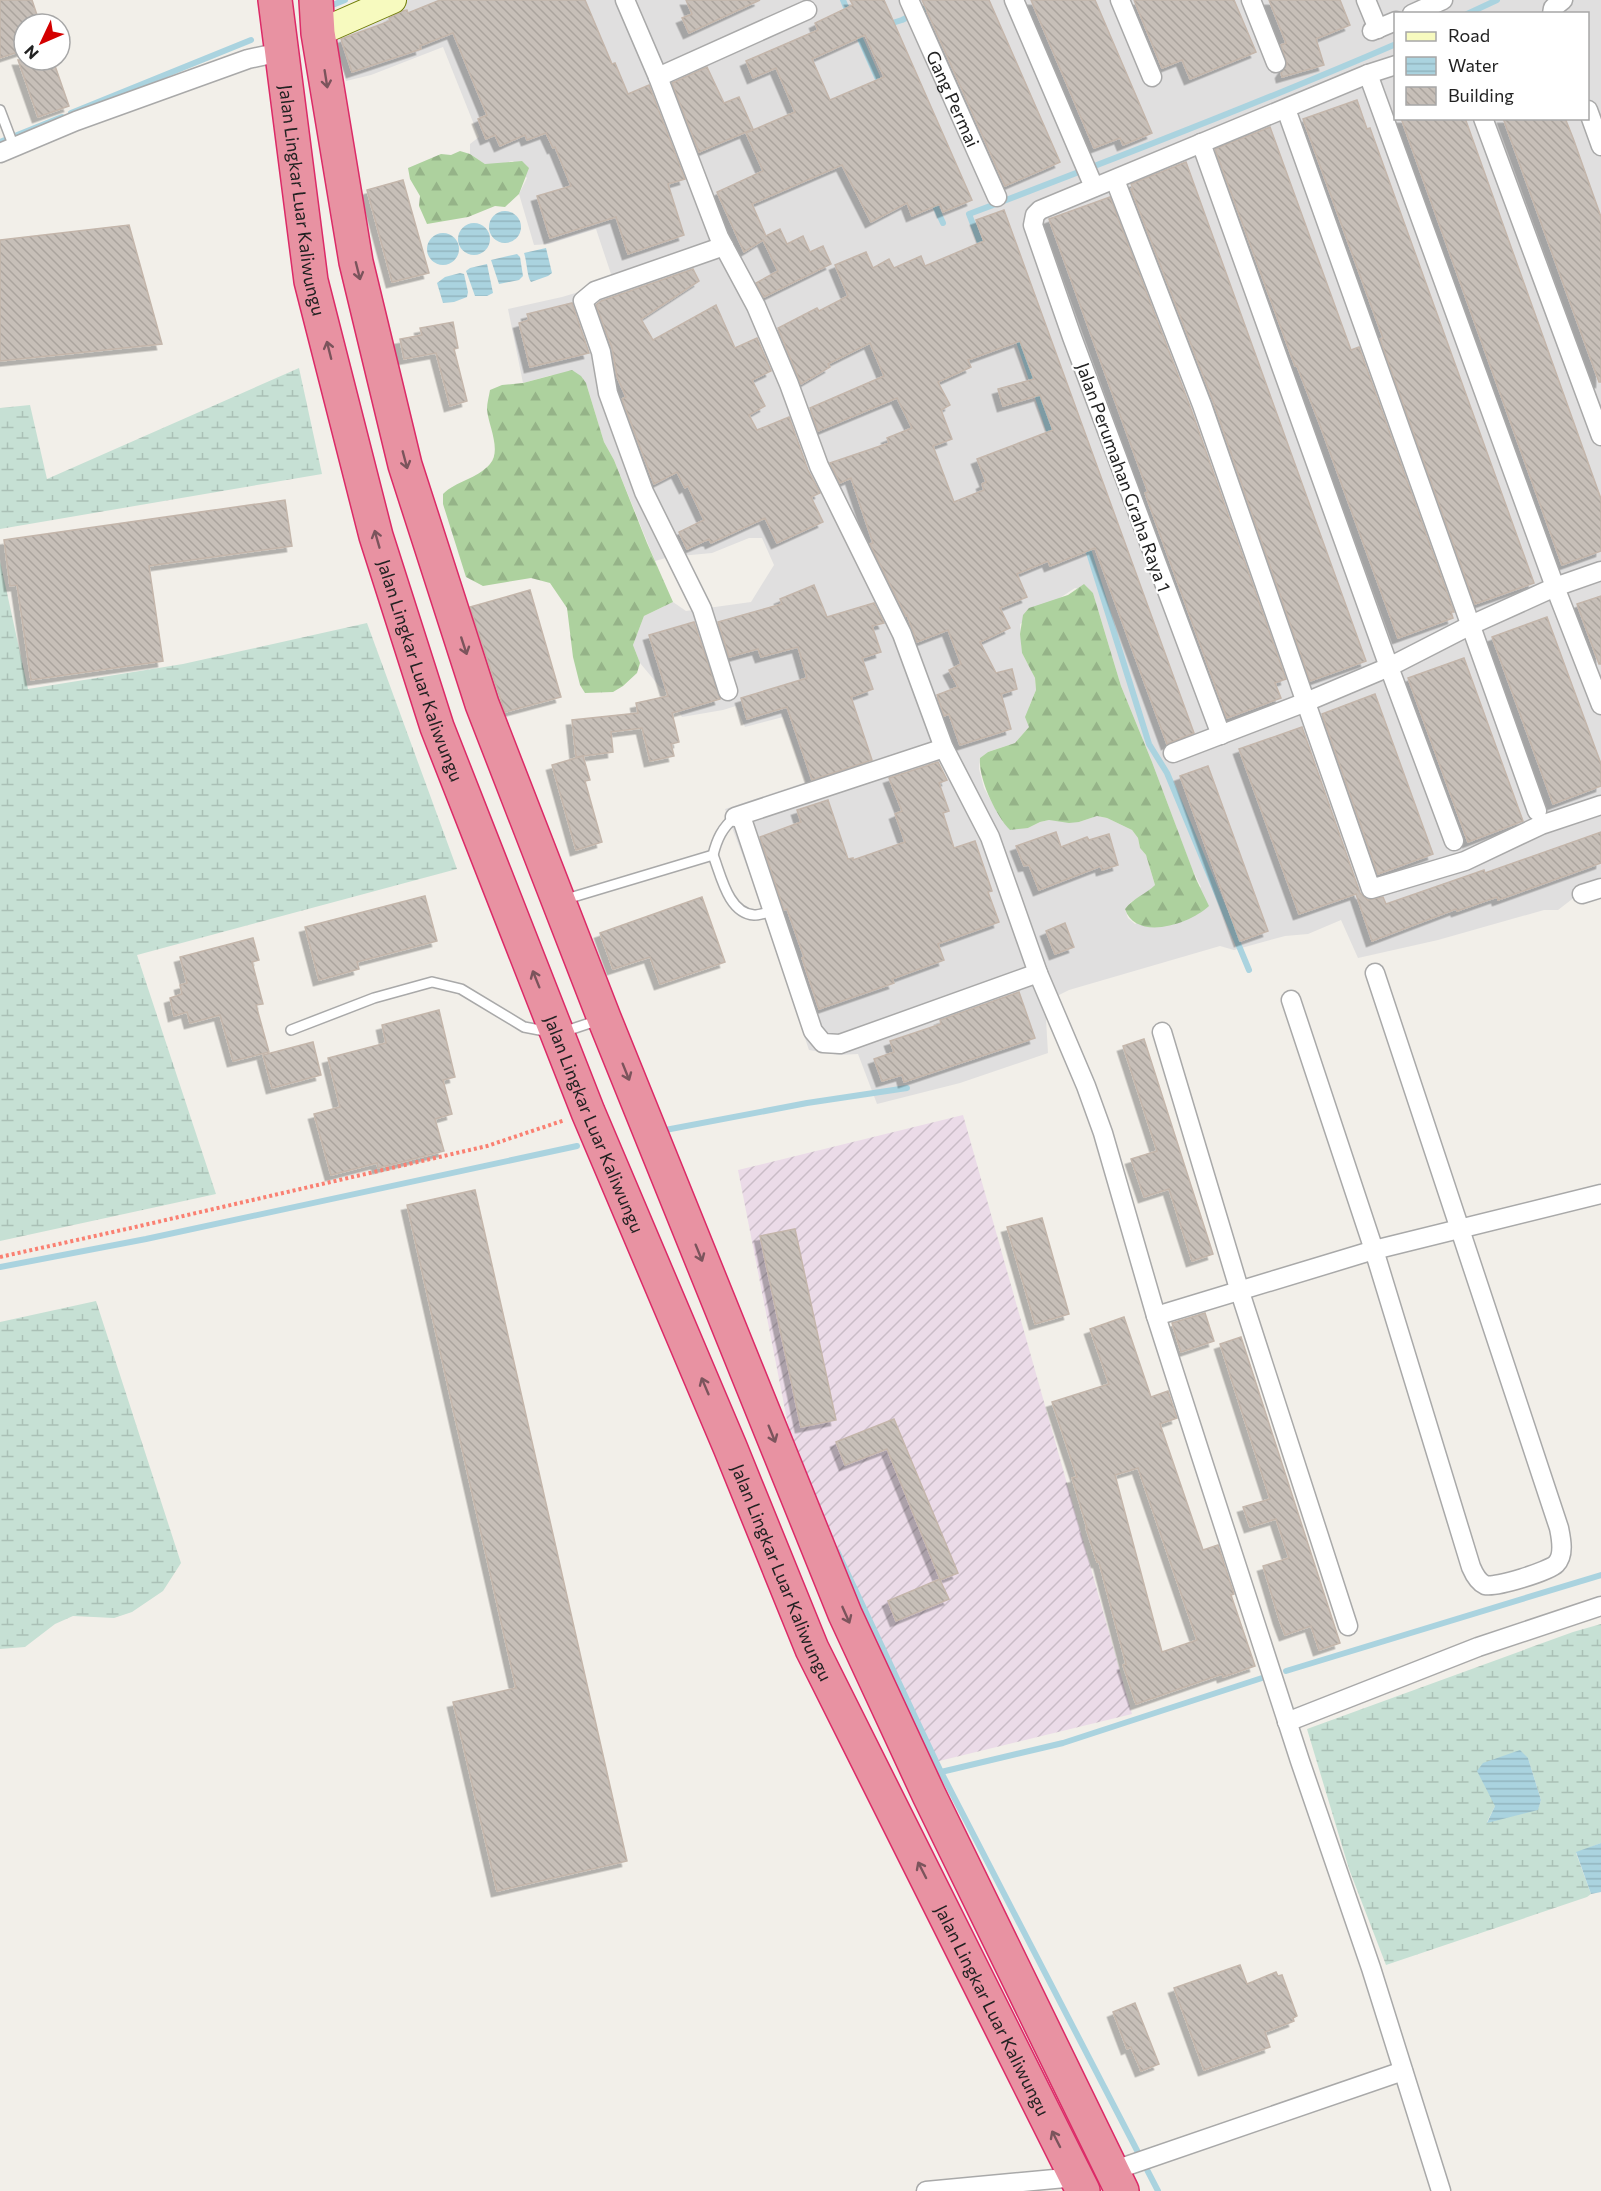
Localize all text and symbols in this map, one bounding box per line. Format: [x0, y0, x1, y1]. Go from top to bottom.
north arrow [12, 12, 72, 72]
legend [1394, 12, 1589, 120]
text: Road [1448, 24, 1490, 46]
text: N [20, 42, 42, 64]
street label: Gang Permai [922, 47, 984, 150]
text: Water [1448, 54, 1499, 76]
one-way arrow [320, 68, 331, 88]
street label: Jalan Lingkar Luar Kaliwungu [275, 83, 330, 318]
text: Building [1448, 84, 1514, 106]
one-way arrow [352, 261, 364, 280]
one-way arrow [322, 341, 334, 360]
street label: Jalan Perumahan Graha Raya 1 [1072, 359, 1176, 595]
one-way arrow [399, 451, 411, 470]
one-way arrow [371, 530, 382, 549]
street label: Jalan Lingkar Luar Kaliwungu [373, 556, 468, 785]
one-way arrow [459, 636, 470, 655]
one-way arrow [530, 970, 541, 989]
street label: Jalan Lingkar Luar Kaliwungu [540, 1012, 649, 1236]
one-way arrow [621, 1063, 632, 1081]
one-way arrow [694, 1244, 705, 1262]
one-way arrow [699, 1378, 710, 1396]
one-way arrow [767, 1425, 778, 1443]
street label: Jalan Lingkar Luar Kaliwungu [727, 1461, 837, 1685]
one-way arrow [840, 1605, 852, 1623]
one-way arrow [916, 1862, 928, 1880]
street label: Jalan Lingkar Luar Kaliwungu [931, 1901, 1054, 2119]
one-way arrow [1050, 2130, 1062, 2148]

